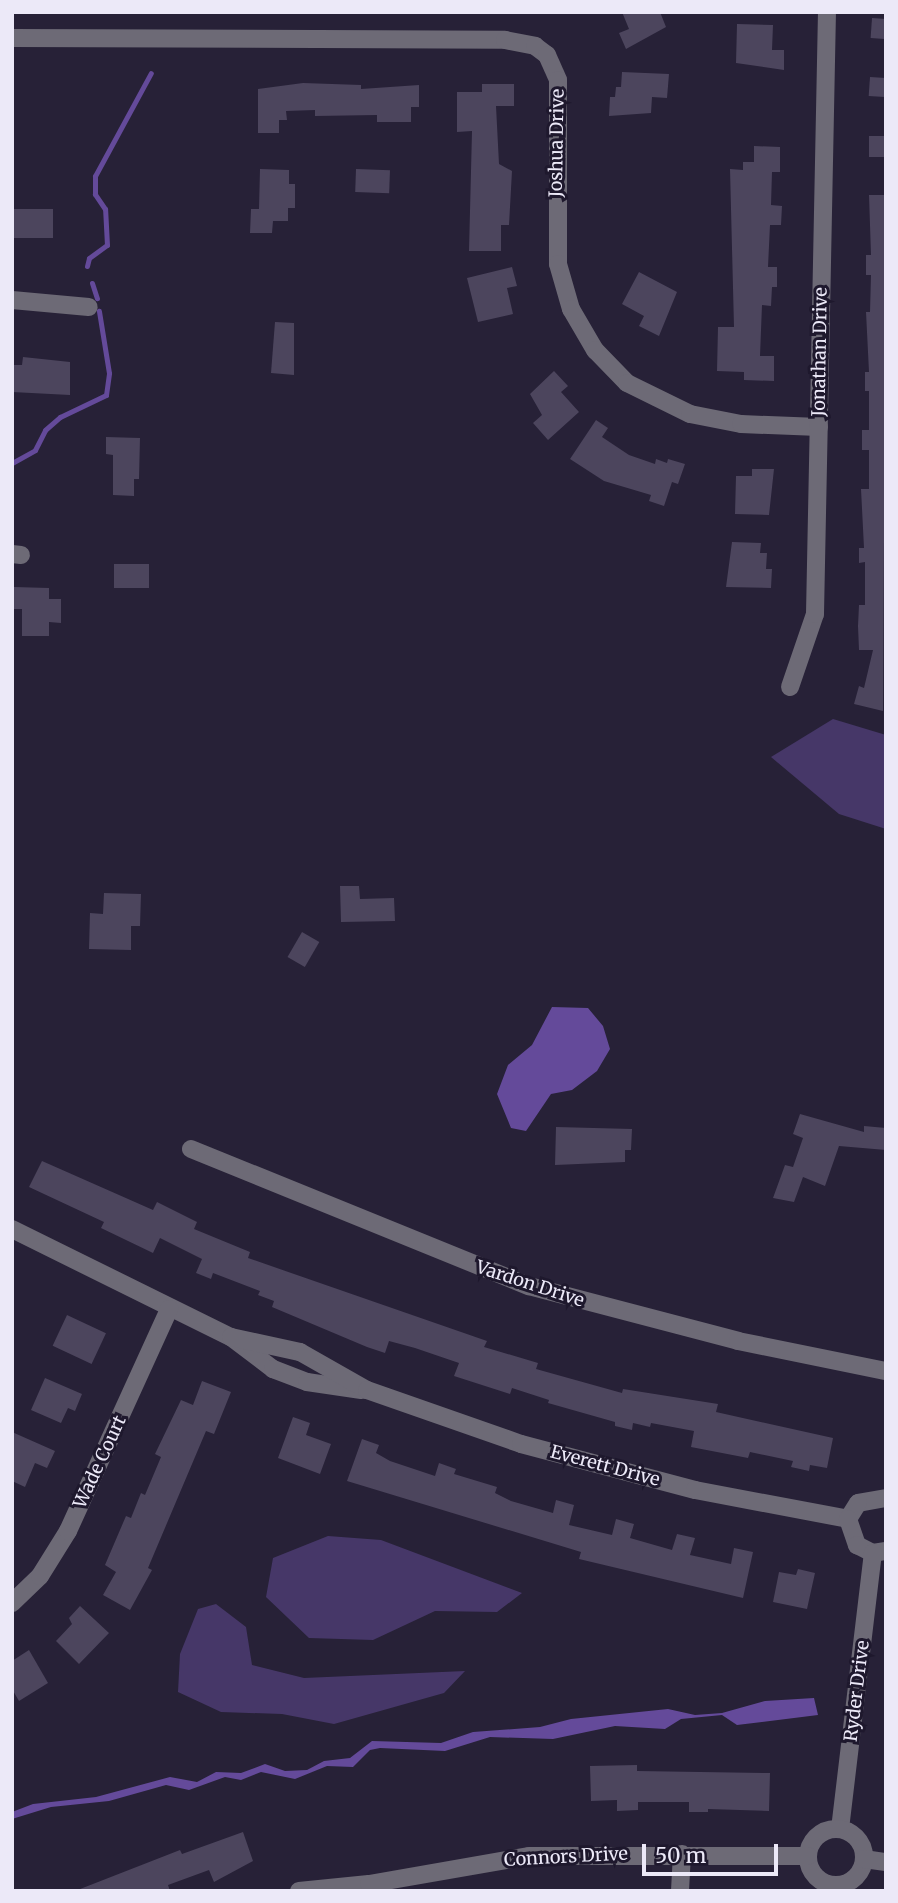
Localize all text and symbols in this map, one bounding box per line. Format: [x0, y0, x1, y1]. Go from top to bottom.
street label: Joshua Drive [545, 89, 569, 197]
street label: Jonathan Drive [808, 287, 832, 417]
street label: Vardon Drive [473, 1256, 587, 1312]
street label: Wade Court [69, 1412, 131, 1512]
street label: Everett Drive [548, 1441, 662, 1491]
street label: Ryder Drive [840, 1639, 874, 1743]
scale bar [646, 1829, 782, 1873]
text: 50 m [655, 1842, 706, 1869]
street label: Connors Drive [504, 1843, 628, 1871]

